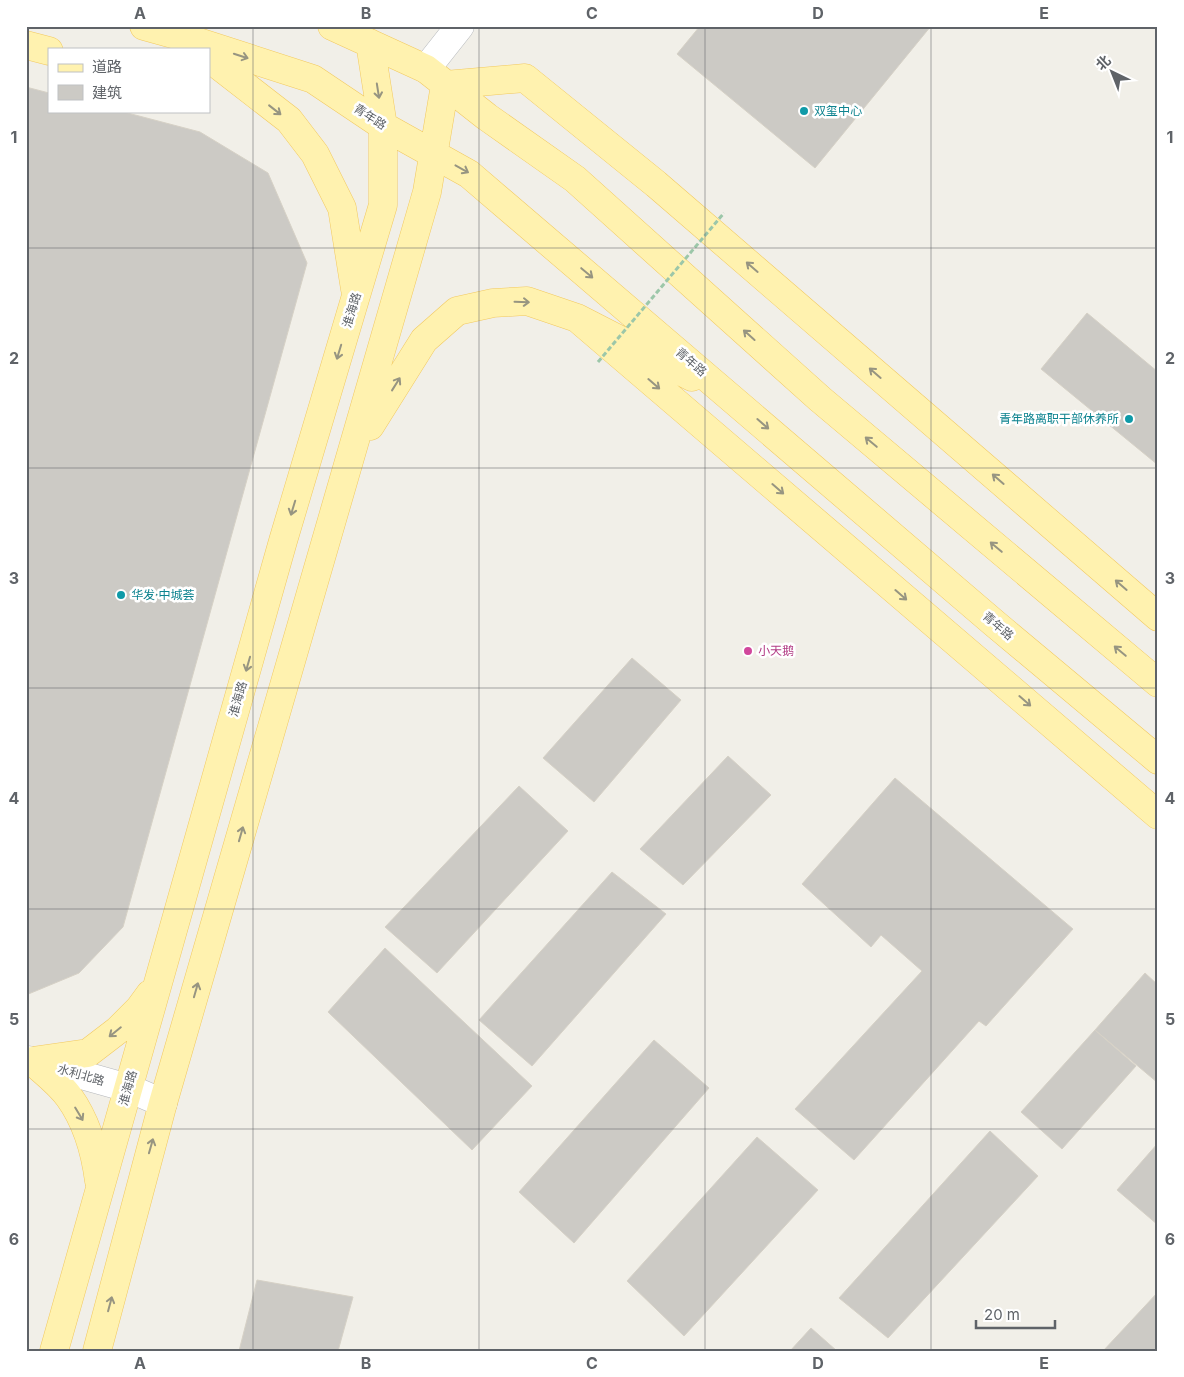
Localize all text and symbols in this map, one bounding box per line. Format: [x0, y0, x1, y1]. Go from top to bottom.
text: A [134, 3, 146, 23]
text: B [361, 3, 371, 23]
text: C [586, 3, 598, 23]
text: D [812, 3, 824, 23]
text: E [1039, 3, 1049, 23]
legend [48, 48, 210, 112]
north arrow [1086, 48, 1136, 98]
text: 北 [1092, 51, 1114, 73]
one-way arrow [232, 52, 248, 61]
text: 道路 [92, 57, 122, 76]
text: 建筑 [92, 83, 122, 102]
one-way arrow [373, 83, 383, 99]
street label: 青年路 [351, 100, 389, 133]
place label: 双玺中心 [814, 103, 862, 118]
one-way arrow [268, 104, 281, 115]
marker: 双玺中心 [798, 105, 810, 117]
text: 1 [11, 127, 17, 147]
text: 1 [1167, 127, 1173, 147]
one-way arrow [454, 165, 468, 175]
one-way arrow [745, 261, 758, 272]
one-way arrow [580, 267, 593, 279]
street label: 淮海路 [339, 290, 364, 329]
one-way arrow [514, 297, 530, 307]
one-way arrow [743, 330, 756, 341]
one-way arrow [334, 344, 344, 360]
street label: 青年路 [673, 344, 710, 379]
text: 2 [9, 348, 19, 368]
text: 2 [1165, 348, 1175, 368]
one-way arrow [868, 367, 881, 378]
one-way arrow [391, 377, 401, 391]
one-way arrow [648, 378, 661, 389]
place label: 青年路离职干部休养所 [999, 411, 1119, 426]
marker: 青年路离职干部休养所 [1123, 413, 1135, 425]
one-way arrow [757, 419, 770, 430]
one-way arrow [865, 437, 878, 448]
one-way arrow [991, 473, 1004, 485]
one-way arrow [771, 484, 784, 495]
one-way arrow [287, 499, 297, 515]
one-way arrow [989, 541, 1002, 553]
text: 3 [9, 568, 19, 588]
text: 3 [1165, 568, 1175, 588]
one-way arrow [1114, 579, 1127, 591]
place label: 华发·中城荟 [131, 587, 194, 602]
marker: 华发·中城荟 [115, 589, 127, 601]
one-way arrow [894, 589, 907, 600]
street label: 青年路 [980, 608, 1017, 643]
place label: 小天鹅 [758, 643, 794, 658]
marker: 小天鹅 [742, 645, 754, 657]
one-way arrow [1114, 646, 1127, 657]
one-way arrow [242, 655, 252, 671]
street label: 淮海路 [225, 679, 250, 718]
one-way arrow [1018, 695, 1031, 706]
text: 4 [9, 788, 20, 808]
text: 4 [1165, 788, 1176, 808]
one-way arrow [237, 827, 247, 843]
one-way arrow [192, 983, 202, 999]
text: 5 [9, 1009, 19, 1029]
text: 5 [1165, 1009, 1175, 1029]
one-way arrow [109, 1027, 122, 1038]
street label: 水利北路 [56, 1061, 106, 1088]
street label: 淮海路 [115, 1068, 140, 1107]
one-way arrow [75, 1107, 85, 1121]
one-way arrow [147, 1139, 157, 1155]
text: 6 [9, 1229, 19, 1249]
text: 6 [1165, 1229, 1175, 1249]
one-way arrow [105, 1296, 115, 1312]
scale bar [976, 1297, 1055, 1329]
text: 20 m [984, 1305, 1020, 1324]
text: A [134, 1353, 146, 1373]
text: B [361, 1353, 371, 1373]
text: C [586, 1353, 598, 1373]
text: D [812, 1353, 824, 1373]
text: E [1039, 1353, 1049, 1373]

